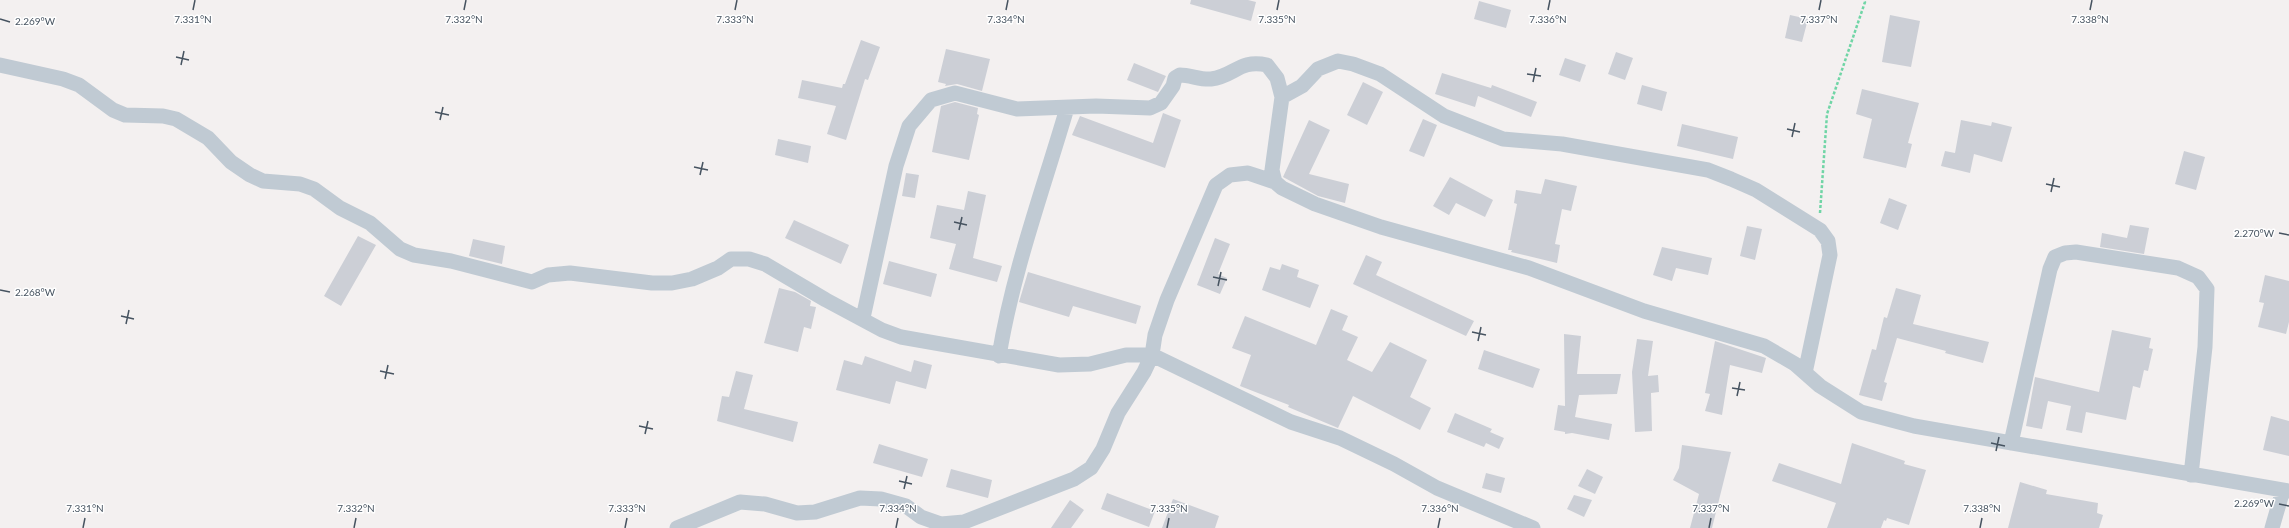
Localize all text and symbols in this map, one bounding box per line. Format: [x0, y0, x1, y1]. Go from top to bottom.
text: 7.331°N [174, 13, 212, 25]
text: 7.332°N [445, 13, 483, 25]
text: 7.333°N [716, 13, 754, 25]
text: 7.334°N [987, 13, 1025, 25]
text: 7.335°N [1258, 13, 1296, 25]
text: 7.336°N [1529, 13, 1567, 25]
text: 7.337°N [1800, 13, 1838, 25]
text: 7.338°N [2071, 13, 2109, 25]
text: 2.269°W [15, 15, 56, 27]
text: 2.270°W [2234, 227, 2275, 239]
text: 2.268°W [15, 286, 56, 298]
text: 2.269°W [2234, 497, 2275, 509]
text: 7.331°N [66, 502, 104, 514]
text: 7.332°N [337, 502, 375, 514]
text: 7.333°N [608, 502, 646, 514]
text: 7.334°N [879, 502, 917, 514]
text: 7.335°N [1150, 502, 1188, 514]
text: 7.336°N [1421, 502, 1459, 514]
text: 7.337°N [1692, 502, 1730, 514]
text: 7.338°N [1963, 502, 2001, 514]

